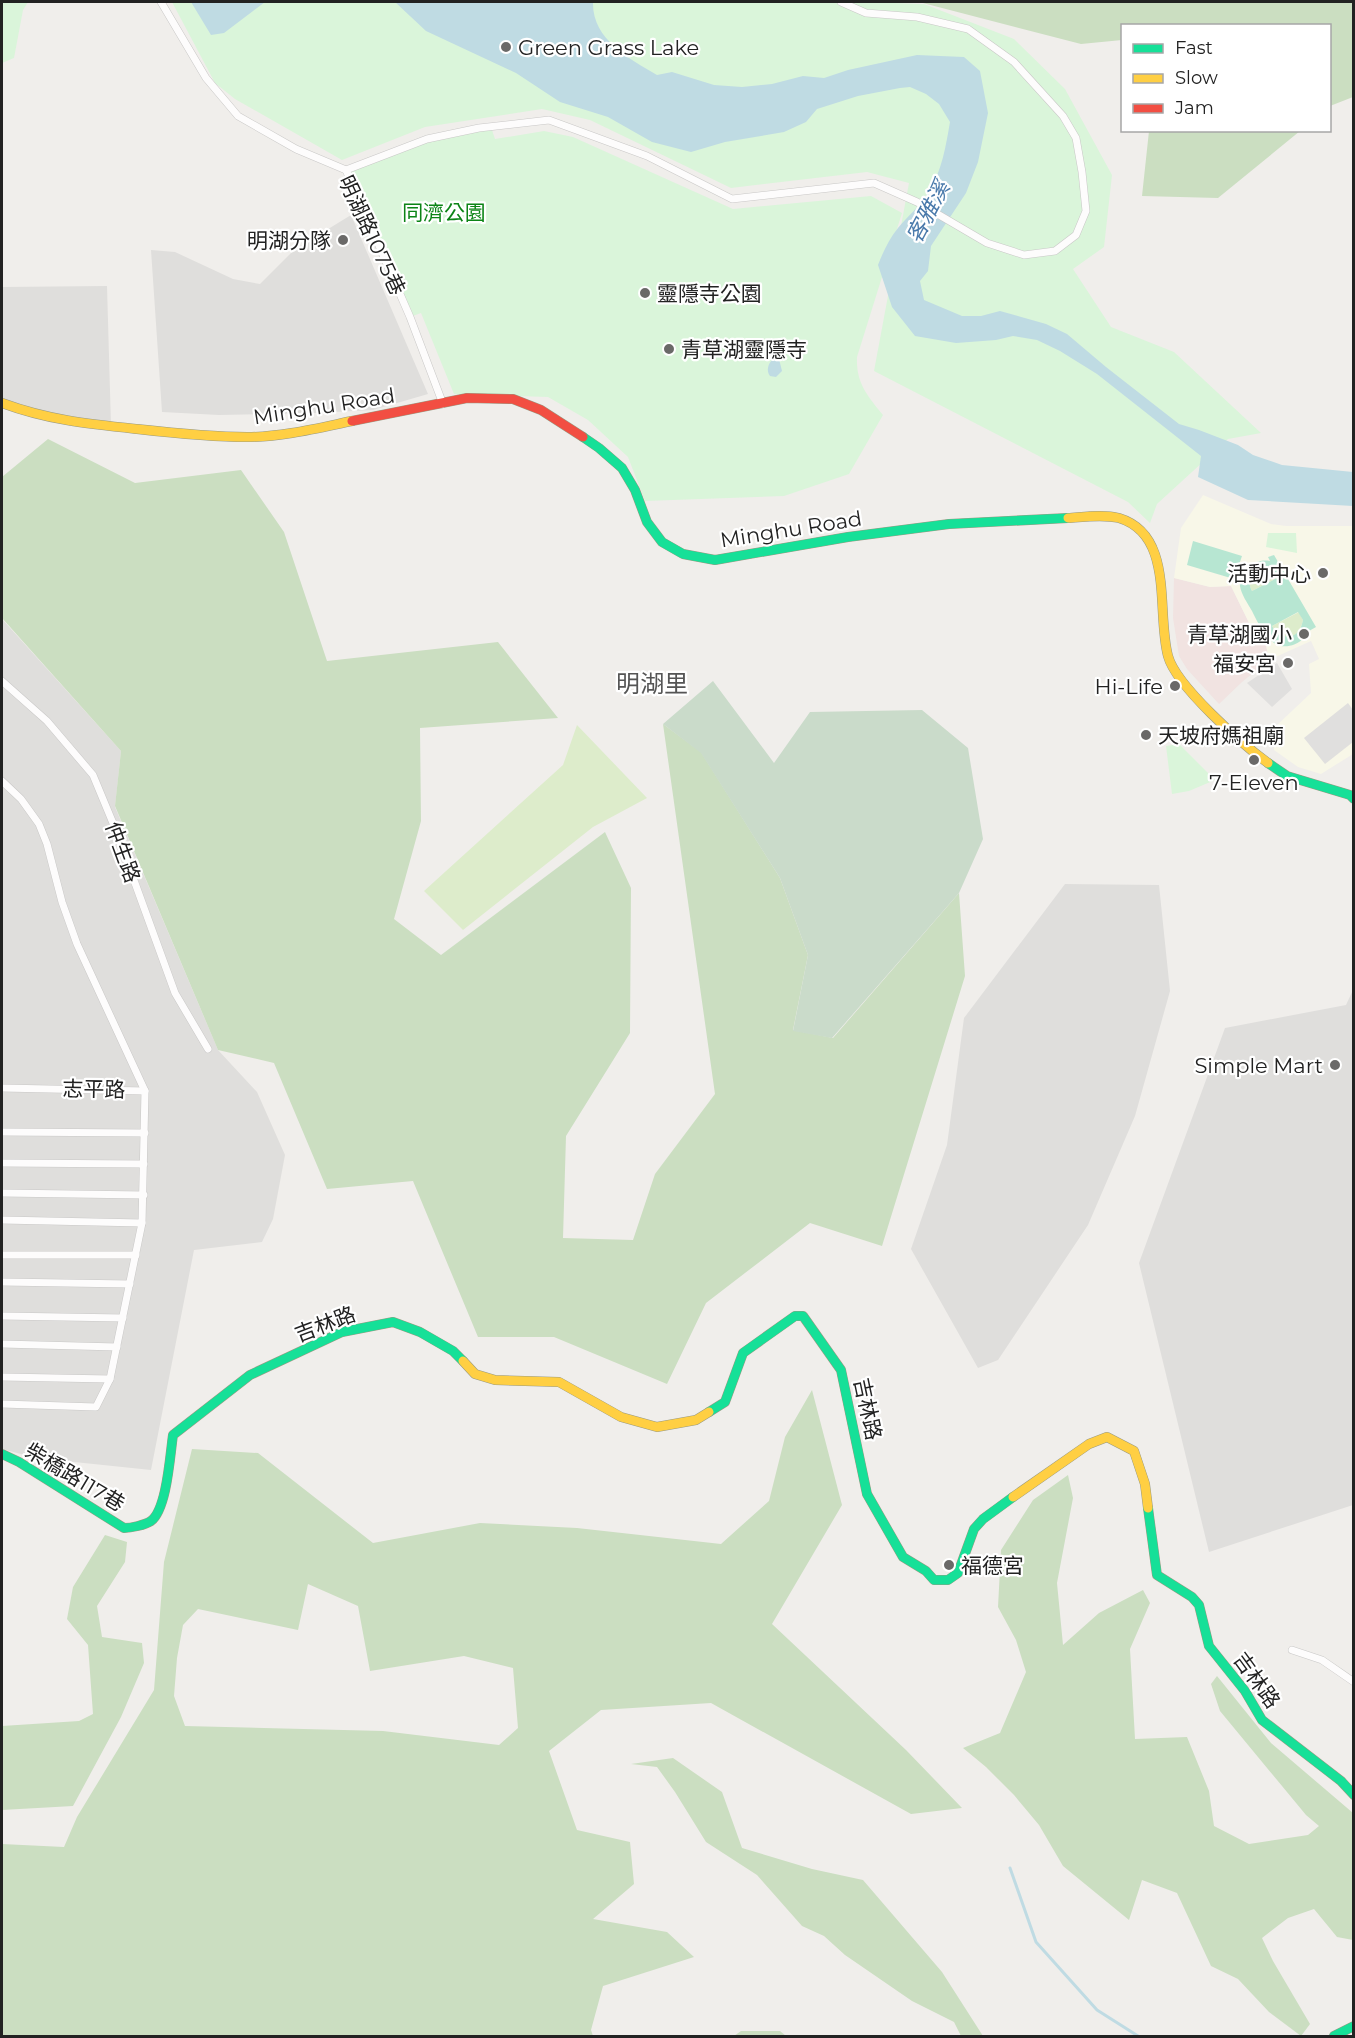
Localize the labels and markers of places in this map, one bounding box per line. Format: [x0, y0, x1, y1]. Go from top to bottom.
place label: Green Grass Lake [518, 35, 699, 60]
marker: Green Grass Lake [499, 40, 513, 54]
place label: 明湖分隊 [247, 228, 331, 253]
marker: 明湖分隊 [336, 233, 350, 247]
place label: 靈隱寺公園 [657, 281, 762, 306]
marker: 靈隱寺公園 [638, 286, 652, 300]
place label: 青草湖靈隱寺 [681, 337, 807, 362]
marker: 青草湖靈隱寺 [662, 342, 676, 356]
place label: 活動中心 [1227, 561, 1311, 586]
marker: 活動中心 [1316, 566, 1330, 580]
place label: 青草湖國小 [1187, 622, 1292, 647]
marker: 青草湖國小 [1297, 627, 1311, 641]
place label: 福安宮 [1213, 651, 1276, 676]
marker: 福安宮 [1281, 656, 1295, 670]
place label: Hi-Life [1095, 674, 1163, 699]
marker: Hi-Life [1168, 679, 1182, 693]
place label: 天坡府媽祖廟 [1158, 723, 1284, 748]
marker: 天坡府媽祖廟 [1139, 728, 1153, 742]
marker: 7-Eleven [1247, 753, 1261, 767]
place label: 7-Eleven [1209, 770, 1299, 795]
place label: Simple Mart [1194, 1053, 1323, 1078]
marker: Simple Mart [1328, 1058, 1342, 1072]
place label: 福德宮 [961, 1553, 1024, 1578]
marker: 福德宮 [942, 1558, 956, 1572]

